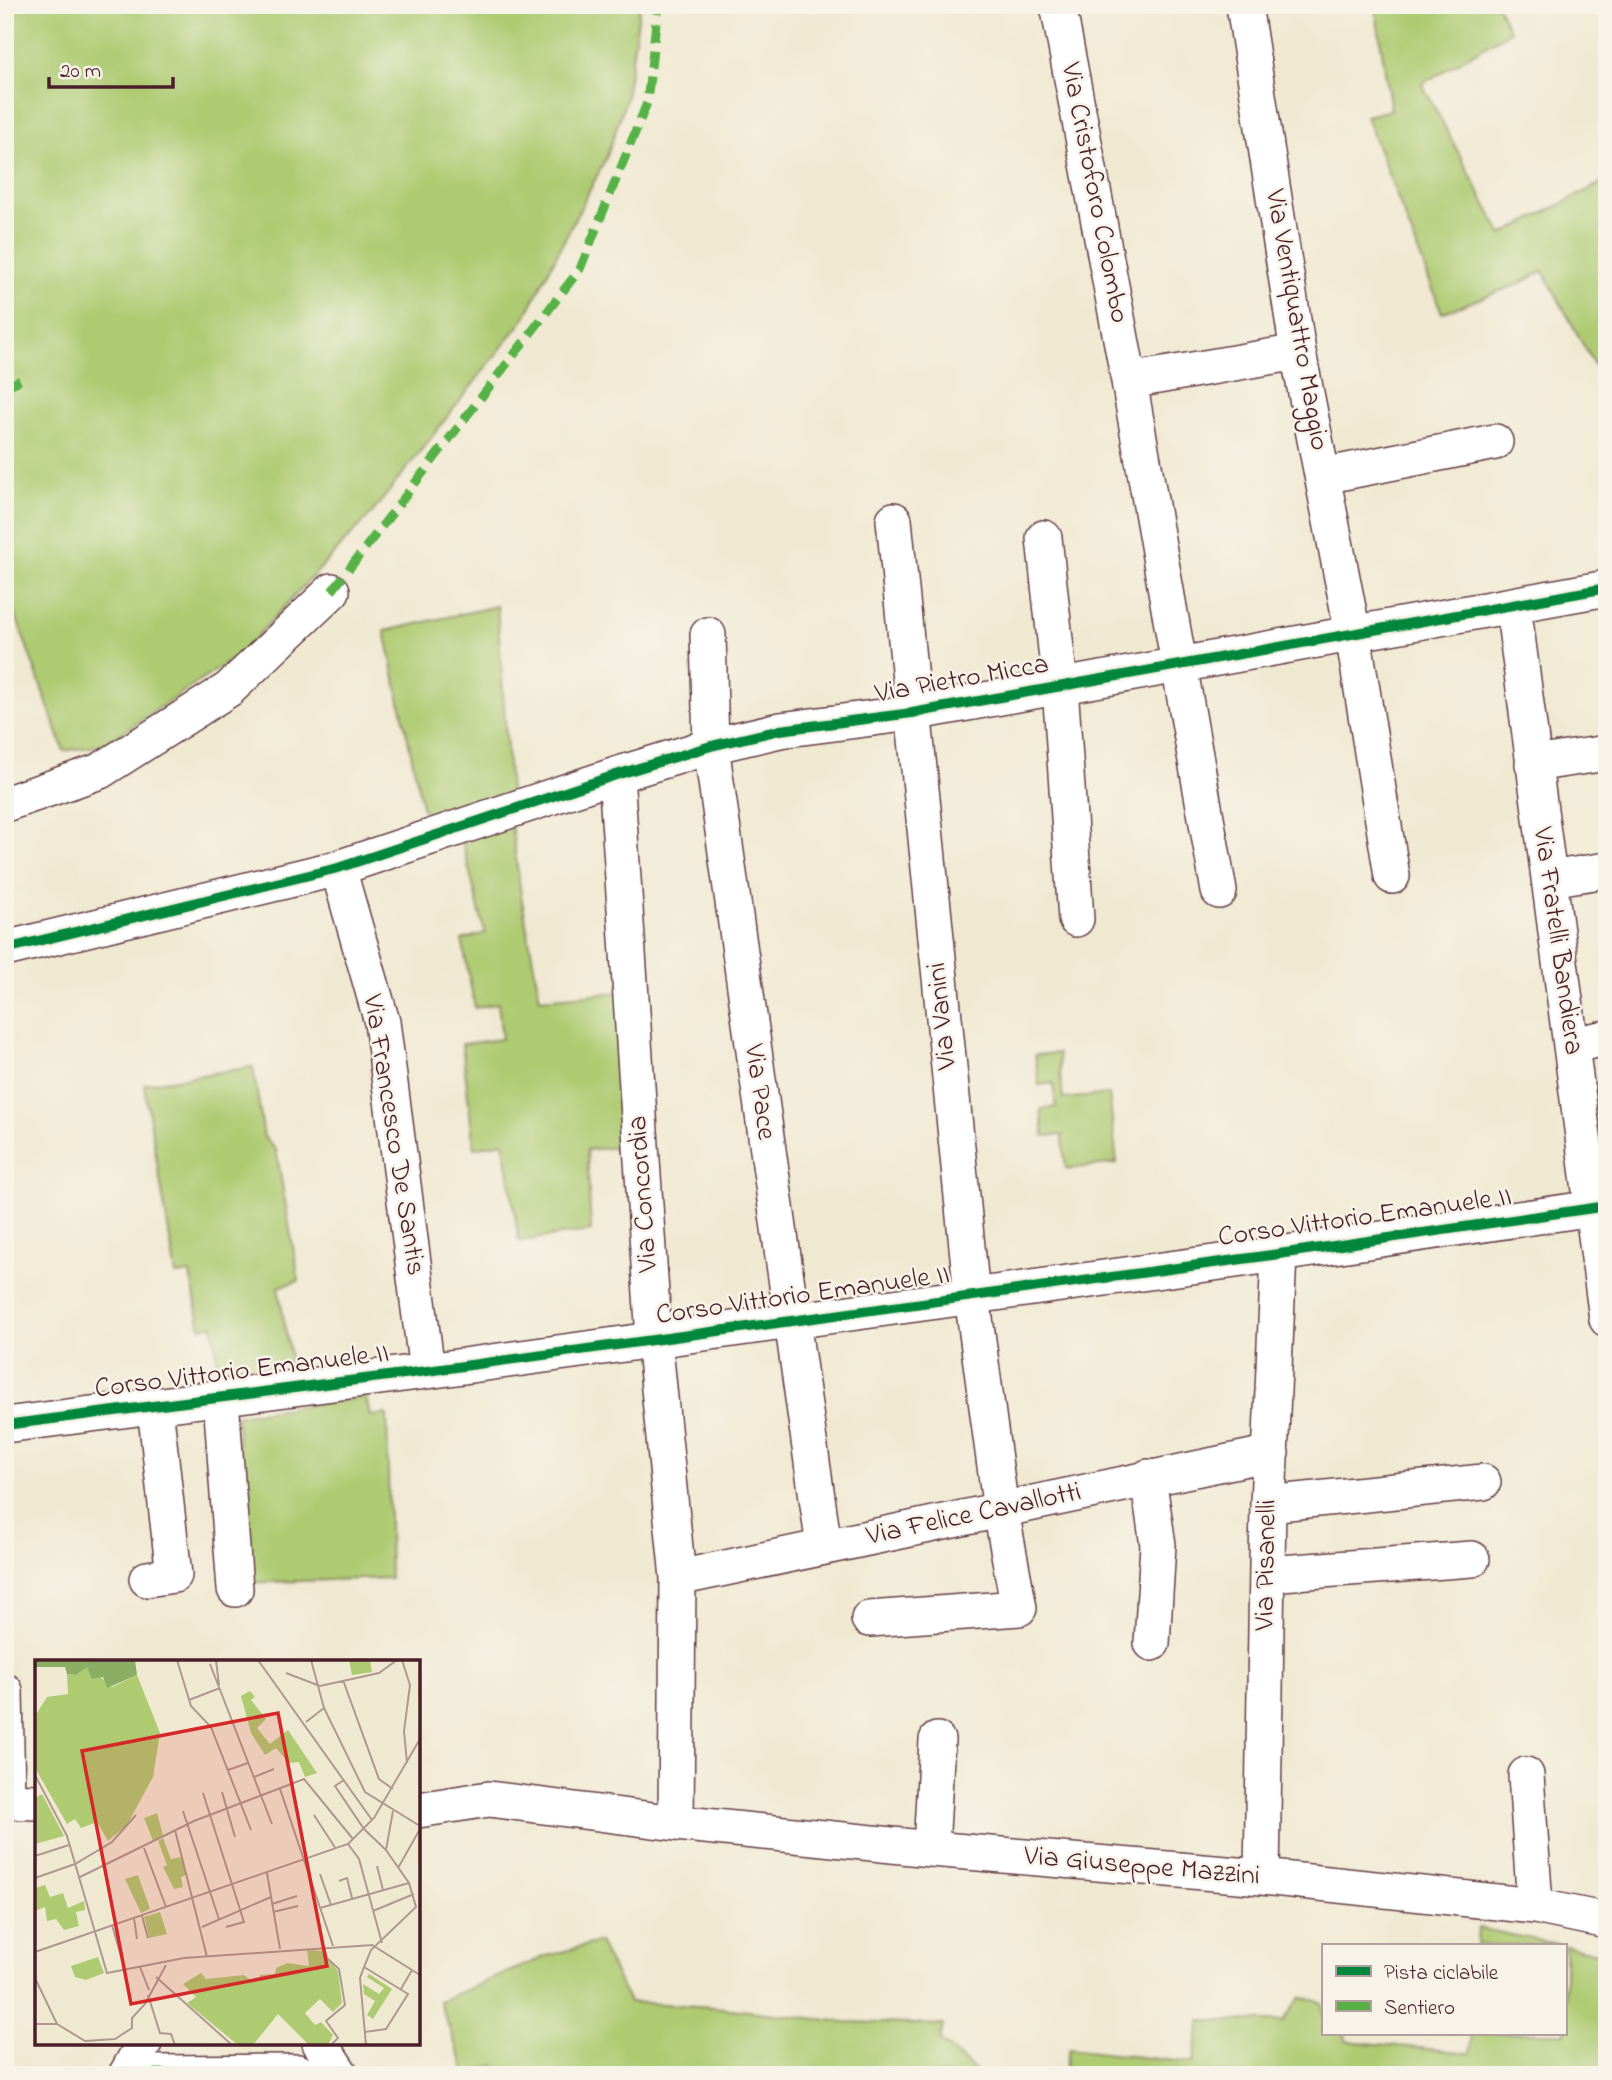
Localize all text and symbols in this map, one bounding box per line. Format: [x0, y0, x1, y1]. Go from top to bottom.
scale bar [49, 46, 173, 90]
text: 20 m [60, 57, 101, 87]
street label: Via Cristoforo Colombo [1048, 58, 1139, 327]
street label: Via Ventiquattro Maggio [1253, 185, 1339, 454]
street label: Via Pietro Micca [871, 645, 1052, 716]
street label: Via Fratelli Bandiera [1521, 823, 1593, 1058]
street label: Via Vanini [917, 960, 969, 1073]
street label: Via Francesco De Santis [350, 990, 435, 1279]
street label: Via Pace [732, 1040, 786, 1143]
street label: Via Concordia [618, 1114, 670, 1275]
street label: Corso Vittorio Emanuele II [1215, 1177, 1515, 1259]
street label: Corso Vittorio Emanuele II [653, 1255, 953, 1337]
street label: Corso Vittorio Emanuele II [93, 1334, 391, 1410]
street label: Via Felice Cavallotti [862, 1472, 1085, 1558]
street label: Via Pisanelli [1245, 1499, 1289, 1632]
inset map [35, 1660, 420, 2045]
street label: Via Giuseppe Mazzini [1021, 1836, 1262, 1898]
legend [1322, 1944, 1566, 2035]
text: Pista ciclabile [1384, 1959, 1499, 1989]
text: Sentiero [1384, 1994, 1455, 2024]

